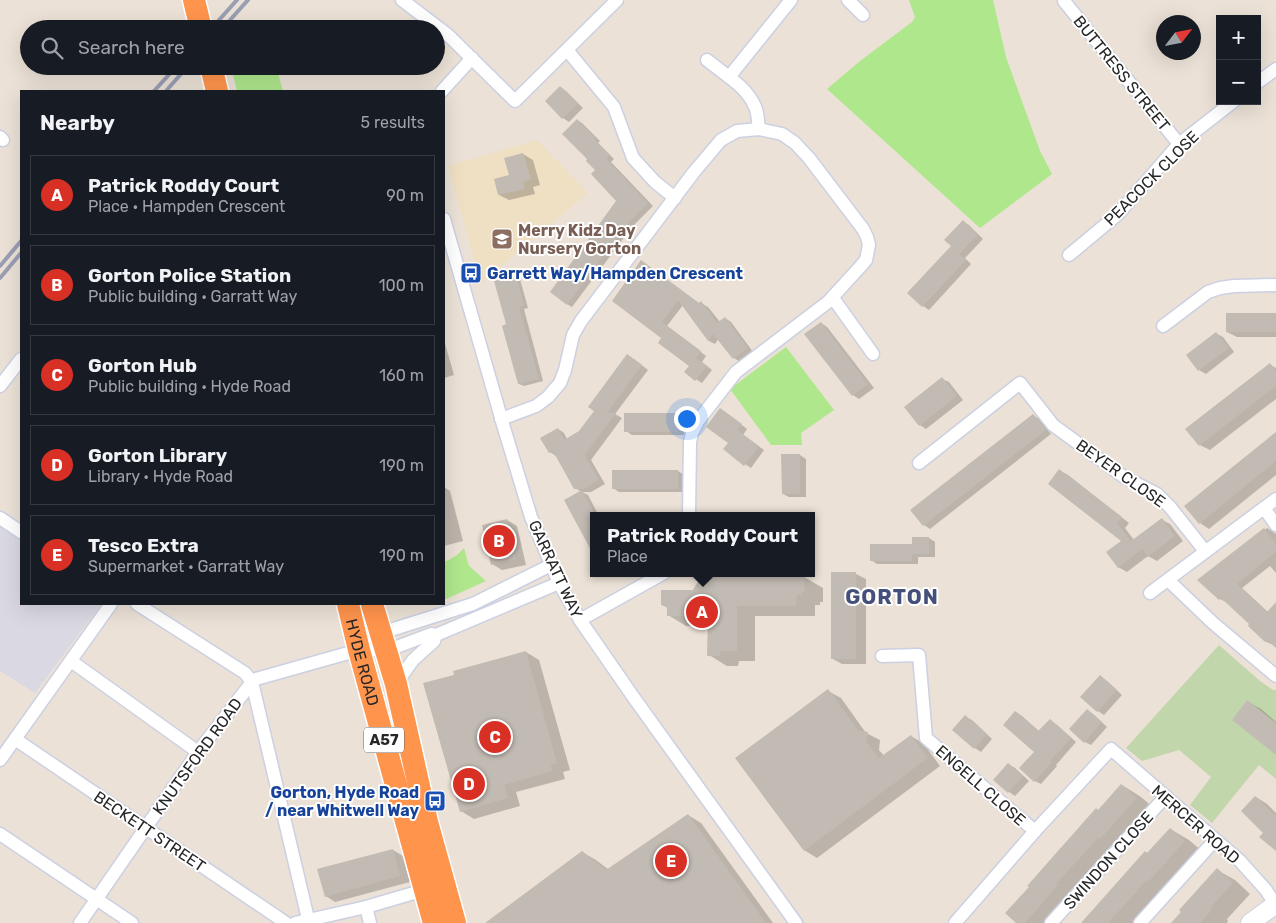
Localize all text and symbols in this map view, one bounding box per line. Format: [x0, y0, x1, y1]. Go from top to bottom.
street label: BUTTRESS STREET [1069, 12, 1174, 135]
north arrow [1156, 15, 1201, 60]
map controls [1216, 15, 1261, 105]
button: + [1216, 15, 1261, 60]
search box [20, 20, 445, 75]
icon: search [38, 34, 66, 62]
text: Search here [78, 36, 185, 59]
button: − [1216, 60, 1261, 105]
text: Nearby [40, 110, 115, 135]
text: 5 results [361, 113, 425, 132]
street label: PEACOCK CLOSE [1100, 127, 1203, 230]
text: Patrick Roddy Court [88, 174, 279, 197]
text: A [51, 186, 63, 205]
text: 90 m [386, 186, 424, 205]
text: Place · Hampden Crescent [88, 197, 285, 216]
place label: Merry Kidz Day Nursery Gorton [518, 221, 641, 258]
school or university icon: Merry Kidz Day Nursery Gorton [490, 227, 514, 251]
bus stop icon: Garrett Way/Hampden Crescent [459, 261, 483, 285]
text: Gorton Police Station [88, 264, 291, 287]
place label: Garrett Way/Hampden Crescent [487, 264, 744, 283]
text: B [51, 276, 63, 295]
text: 100 m [379, 276, 424, 295]
text: Public building · Garratt Way [88, 287, 297, 306]
text: Gorton Hub [88, 354, 197, 377]
text: C [51, 366, 63, 385]
text: 160 m [379, 366, 424, 385]
text: Public building · Hyde Road [88, 377, 291, 396]
your location [674, 406, 700, 432]
street label: BEYER CLOSE [1072, 436, 1169, 511]
text: Gorton Library [88, 444, 227, 467]
text: D [51, 456, 63, 475]
text: 190 m [379, 456, 424, 475]
text: Library · Hyde Road [88, 467, 233, 486]
popup [590, 512, 815, 577]
street label: GARRATT WAY [525, 517, 587, 621]
pin: B [483, 522, 515, 560]
text: Patrick Roddy Court [607, 524, 798, 547]
text: Tesco Extra [88, 534, 199, 557]
text: E [52, 546, 62, 565]
text: 190 m [379, 546, 424, 565]
text: Place [607, 547, 648, 566]
text: Supermarket · Garratt Way [88, 557, 284, 576]
district label: GORTON [845, 584, 939, 609]
pin: A [686, 593, 718, 631]
street label: HYDE ROAD [342, 617, 383, 708]
street label: KNUTSFORD ROAD [149, 694, 246, 818]
pin: C [479, 718, 511, 756]
road number: A57 [364, 728, 404, 752]
street label: ENGELL CLOSE [932, 741, 1030, 830]
pin: D [453, 765, 485, 803]
street label: MERCER ROAD [1148, 781, 1244, 868]
place label: Gorton, Hyde Road / near Whitwell Way [265, 783, 419, 820]
street label: BECKETT STREET [90, 787, 209, 876]
bus stop icon: Gorton, Hyde Road / near Whitwell Way [423, 789, 447, 813]
street label: SWINDON CLOSE [1060, 808, 1157, 913]
pin: E [655, 842, 687, 880]

